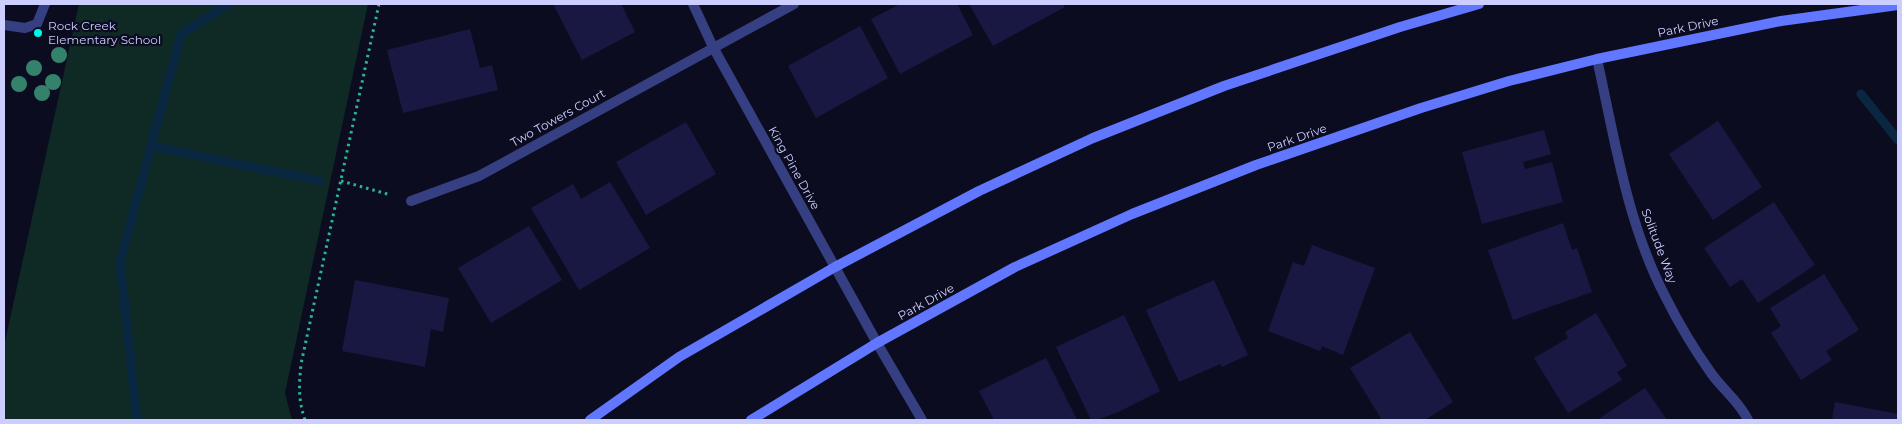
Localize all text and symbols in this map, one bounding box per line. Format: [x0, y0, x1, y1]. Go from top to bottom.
street label: Park Drive [1656, 13, 1720, 40]
place label: Rock Creek Elementary School [48, 18, 161, 47]
marker: Rock Creek Elementary School [32, 27, 44, 39]
street label: Two Towers Court [508, 85, 608, 150]
street label: Park Drive [1265, 120, 1329, 155]
street label: King Pine Drive [765, 123, 824, 212]
street label: Solitude Way [1638, 206, 1681, 286]
street label: Park Drive [895, 280, 957, 323]

